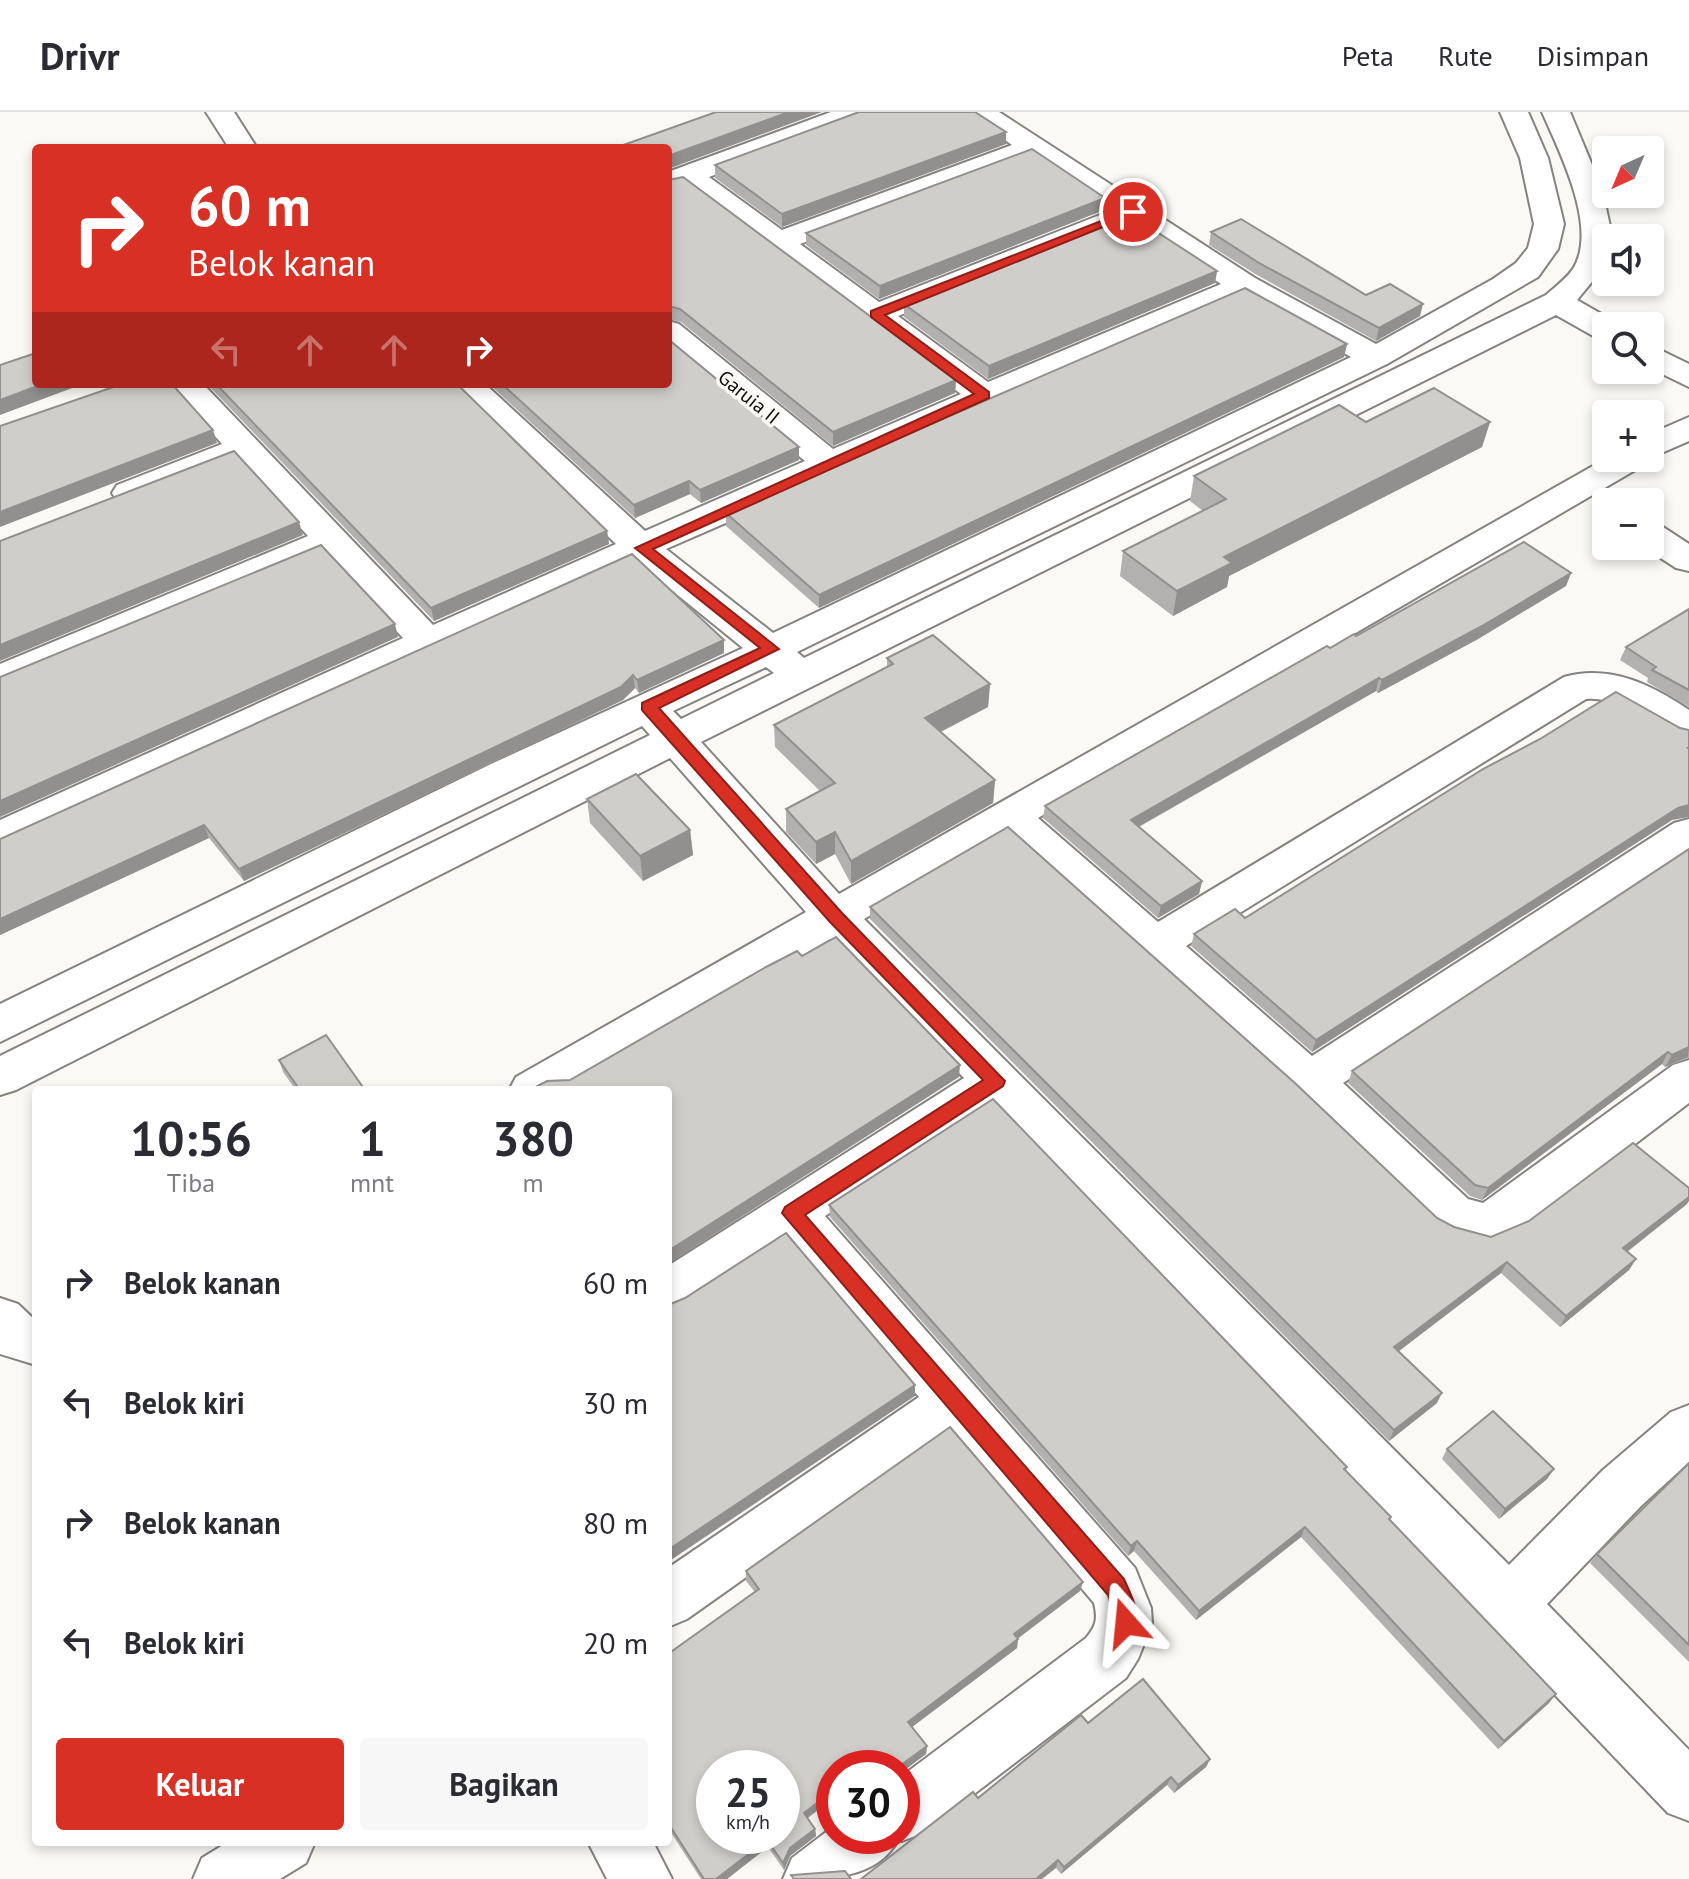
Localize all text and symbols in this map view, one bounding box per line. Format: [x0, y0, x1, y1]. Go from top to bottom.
text: Drivr [40, 31, 120, 80]
text: Peta [1342, 37, 1394, 74]
text: Rute [1438, 37, 1493, 74]
text: Disimpan [1537, 37, 1649, 74]
north arrow [1592, 136, 1664, 208]
map controls [1592, 136, 1664, 560]
text: 60 m [188, 169, 311, 241]
icon: right [56, 176, 160, 280]
pin [1099, 178, 1167, 246]
icon: arrive [1111, 190, 1155, 234]
button: sound [1592, 224, 1664, 296]
text: Belok kanan [188, 239, 375, 286]
button: search [1592, 312, 1664, 384]
icon: left [204, 328, 248, 372]
icon: ahead [288, 328, 332, 372]
icon: ahead [372, 328, 416, 372]
icon: right [456, 328, 500, 372]
street label: Garuia II [713, 364, 785, 430]
button: + [1592, 400, 1664, 472]
button: − [1592, 488, 1664, 560]
text: 10:56 [130, 1107, 252, 1169]
text: 1 [358, 1107, 386, 1169]
text: 380 [492, 1107, 574, 1169]
text: Tiba [167, 1166, 215, 1199]
text: mnt [350, 1166, 394, 1199]
text: m [522, 1166, 544, 1199]
icon: right [56, 1260, 100, 1304]
text: Belok kanan [124, 1263, 281, 1302]
text: 60 m [583, 1263, 648, 1302]
icon: left [56, 1380, 100, 1424]
text: Belok kiri [124, 1383, 245, 1422]
text: 30 m [583, 1383, 648, 1422]
icon: right [56, 1500, 100, 1544]
text: Belok kanan [124, 1503, 281, 1542]
text: 80 m [583, 1503, 648, 1542]
position arrow [1084, 1581, 1168, 1665]
icon: left [56, 1620, 100, 1664]
text: Belok kiri [124, 1623, 245, 1662]
text: 20 m [583, 1623, 648, 1662]
button: Keluar [56, 1738, 344, 1830]
button: Bagikan [360, 1738, 648, 1830]
speed limit sign: 30 [816, 1750, 920, 1854]
text: 25 [725, 1766, 771, 1818]
text: km/h [726, 1809, 770, 1835]

